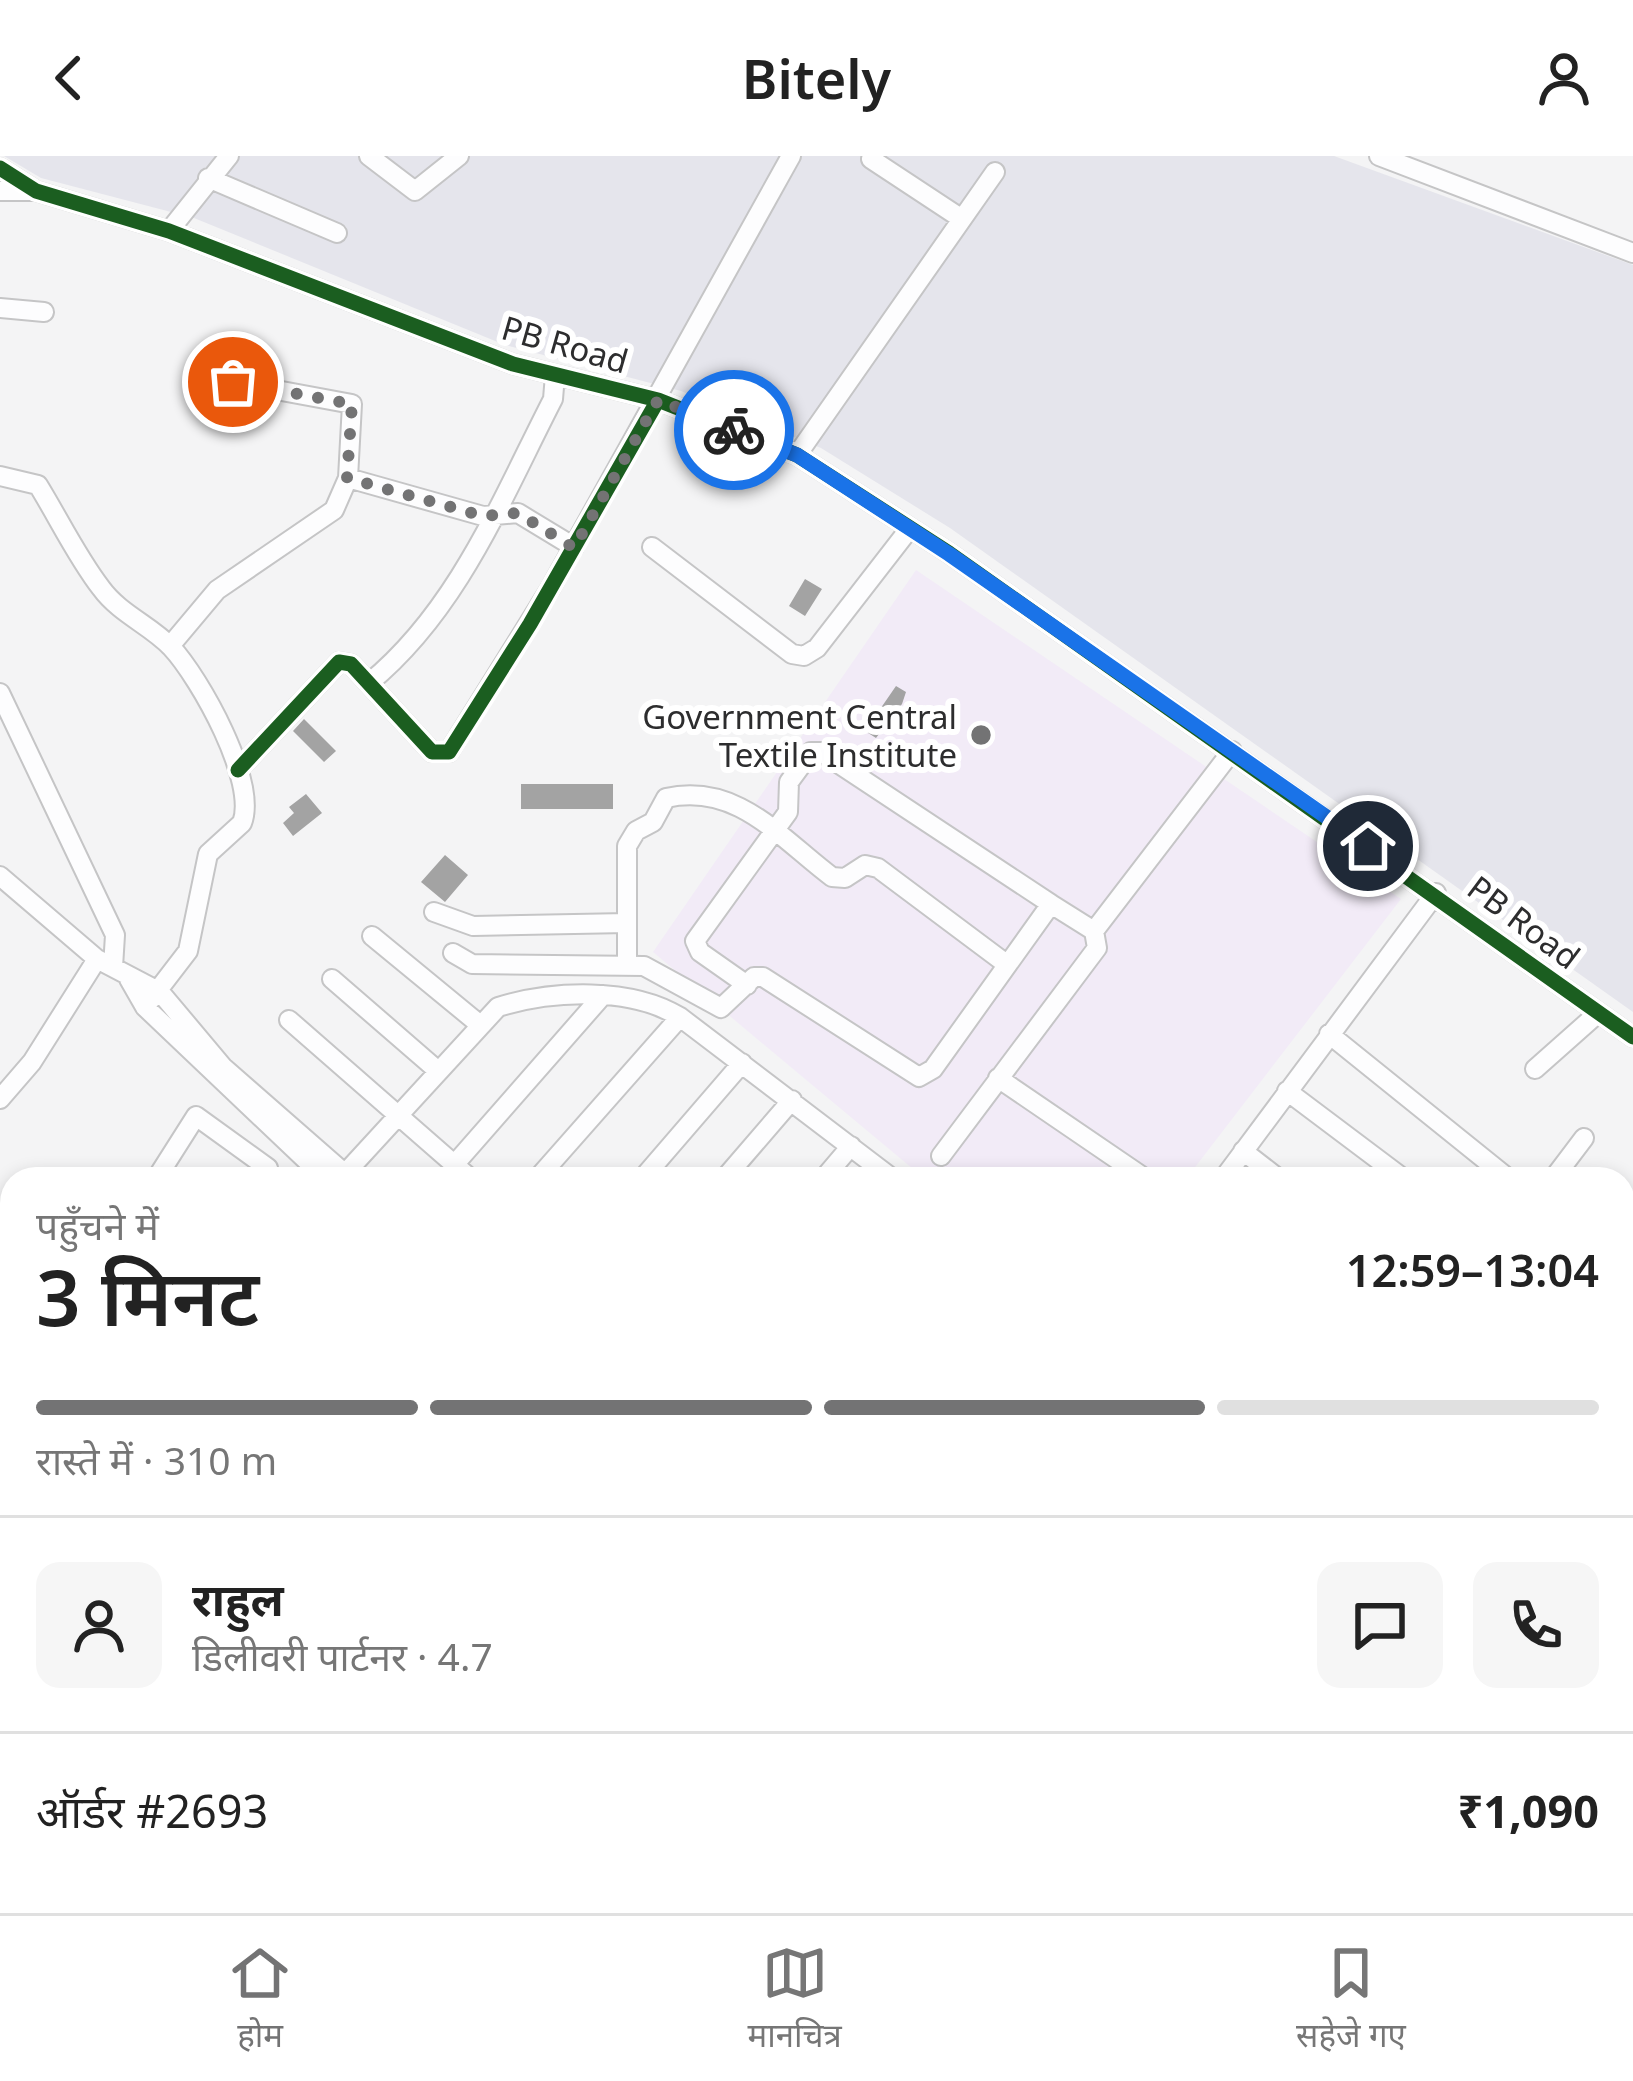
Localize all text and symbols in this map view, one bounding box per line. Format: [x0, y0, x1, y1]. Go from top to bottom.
text: Bitely [742, 41, 891, 115]
icon: back [36, 45, 102, 111]
icon: person [1531, 45, 1597, 111]
street label: PB Road [497, 305, 633, 383]
pin [182, 331, 284, 433]
icon: bag [200, 349, 266, 415]
courier [674, 370, 794, 490]
icon: bike [701, 397, 767, 463]
place label: Government Central Textile Institute [642, 694, 957, 777]
marker: Government Central Textile Institute [968, 722, 994, 748]
pin [1317, 795, 1419, 897]
icon: home [1335, 813, 1401, 879]
street label: PB Road [1459, 865, 1589, 979]
text: पहुँचने में [36, 1198, 159, 1251]
text: 12:59–13:04 [1346, 1239, 1599, 1300]
text: 3 मिनट [36, 1243, 259, 1349]
text: रास्ते में · 310 m [36, 1433, 277, 1486]
button: person [36, 1562, 162, 1688]
button: chat [1317, 1562, 1443, 1688]
button: phone [1473, 1562, 1599, 1688]
text: राहुल [192, 1568, 284, 1629]
text: डिलीवरी पार्टनर · 4.7 [192, 1629, 493, 1682]
text: ऑर्डर #2693 [36, 1780, 268, 1841]
text: ₹1,090 [1457, 1780, 1599, 1841]
tab: होम [227, 1940, 293, 2057]
tab: मानचित्र [747, 1940, 842, 2057]
tab: सहेजे गए [1296, 1940, 1406, 2057]

